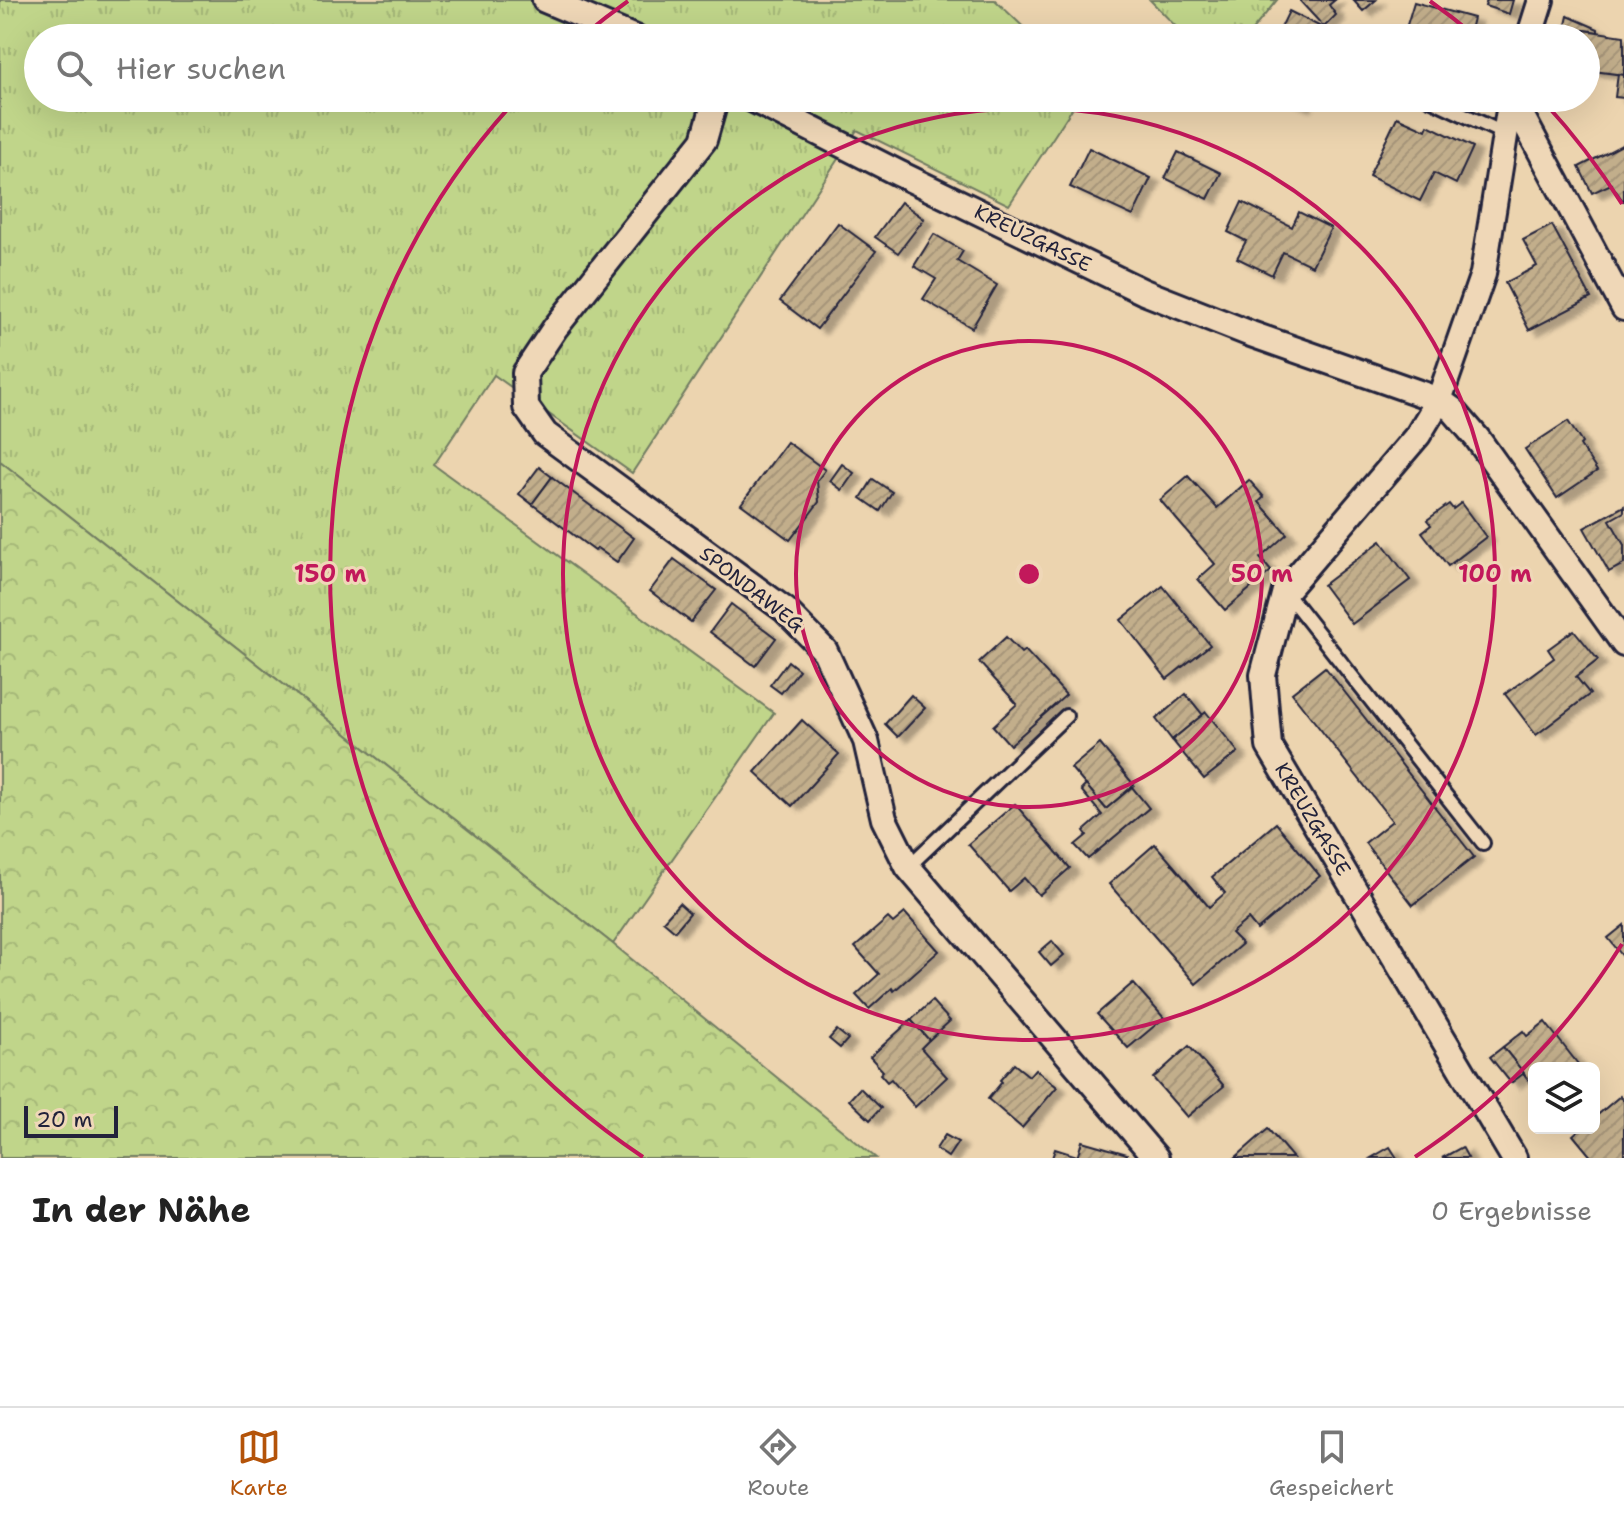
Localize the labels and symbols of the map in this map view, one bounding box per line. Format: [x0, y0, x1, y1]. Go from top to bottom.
street label: KREUZGASSE [970, 198, 1096, 278]
street label: SPONDAWEG [695, 540, 809, 638]
text: 150 m [294, 558, 366, 590]
text: 50 m [1231, 558, 1293, 590]
text: 100 m [1458, 558, 1532, 590]
centre of rings [1015, 560, 1043, 588]
street label: KREUZGASSE [1269, 758, 1357, 880]
scale bar [24, 1102, 118, 1138]

